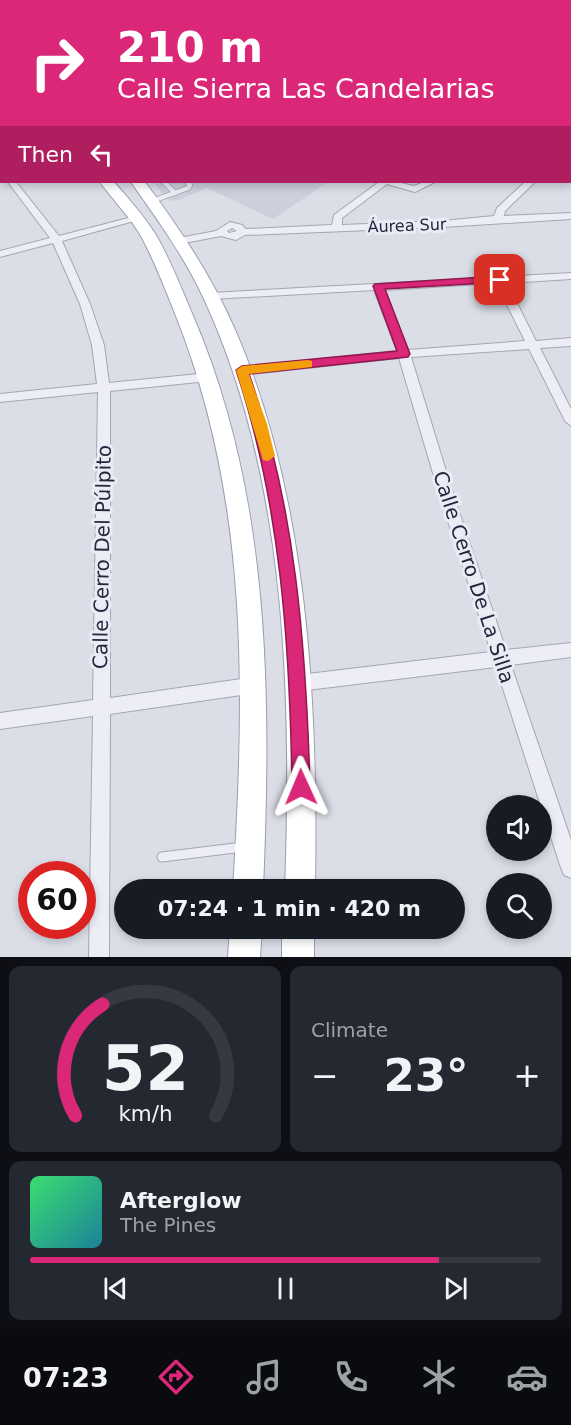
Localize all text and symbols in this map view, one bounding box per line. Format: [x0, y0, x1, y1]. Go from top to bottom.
text: 210 m [117, 23, 263, 72]
icon: right [18, 24, 96, 102]
text: Calle Sierra Las Candelarias [117, 73, 494, 104]
icon: left [85, 138, 118, 171]
text: Then [18, 142, 73, 167]
street label: Áurea Sur [367, 215, 447, 236]
pin [474, 254, 525, 305]
icon: arrive [483, 263, 516, 296]
street label: Calle Cerro Del Púlpito [88, 445, 116, 669]
street label: Calle Cerro De La Silla [428, 468, 520, 686]
position arrow [269, 755, 333, 819]
map controls [486, 795, 552, 939]
button: sound [486, 795, 552, 861]
speed limit sign: 60 [18, 861, 96, 939]
button: search [486, 873, 552, 939]
text: 07:24 · 1 min · 420 m [158, 896, 421, 921]
text: Climate [311, 1018, 388, 1042]
text: 52 [102, 1032, 188, 1105]
text: 23° [383, 1049, 469, 1102]
text: − [311, 1056, 339, 1095]
text: + [513, 1056, 541, 1095]
text: km/h [118, 1101, 172, 1126]
text: Afterglow [120, 1188, 242, 1213]
text: The Pines [120, 1213, 216, 1237]
icon: previous [99, 1272, 132, 1305]
icon: pause [269, 1272, 302, 1305]
icon: next [439, 1272, 472, 1305]
icon: directions [155, 1356, 197, 1398]
icon: music [243, 1356, 285, 1398]
icon: phone [330, 1356, 372, 1398]
icon: climate [418, 1356, 460, 1398]
icon: car [506, 1356, 548, 1398]
text: 07:23 [23, 1362, 109, 1393]

